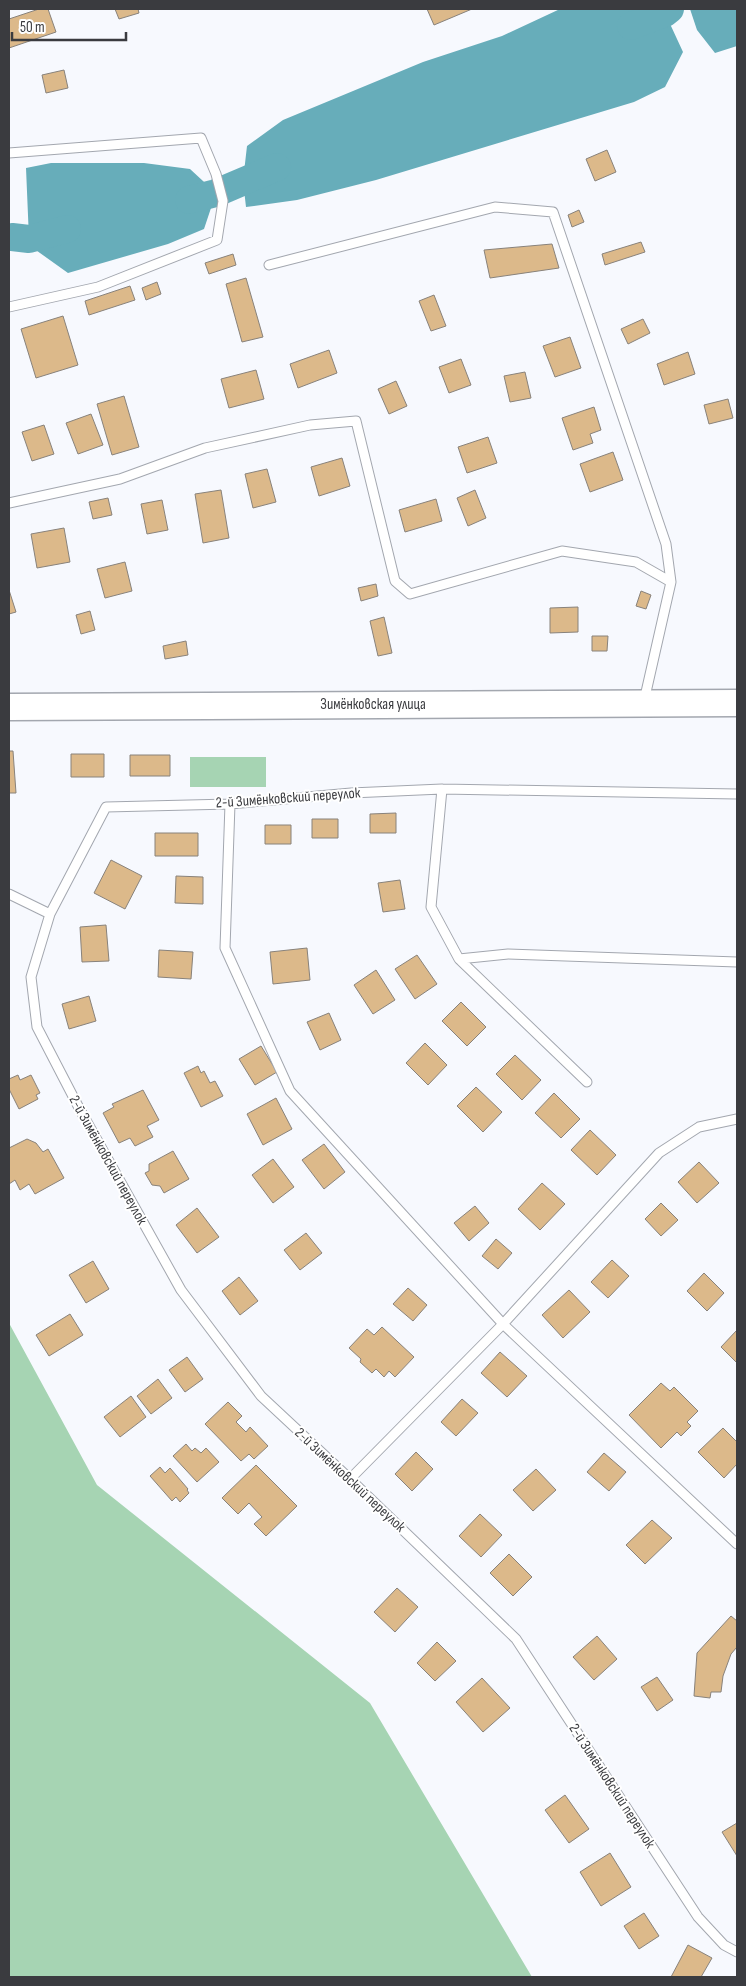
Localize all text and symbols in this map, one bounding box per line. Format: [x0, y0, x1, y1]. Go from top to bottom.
scale bar [12, 10, 126, 42]
text: 50 m [20, 18, 45, 37]
street label: Зимёнковская улица [320, 695, 426, 714]
street label: 2-й Зимёнковский переулок [215, 783, 361, 813]
street label: 2-й Зимёнковский переулок [65, 1092, 152, 1228]
street label: 2-й Зимёнковский переулок [291, 1424, 410, 1537]
street label: 2-й Зимёнковский переулок [565, 1720, 660, 1852]

